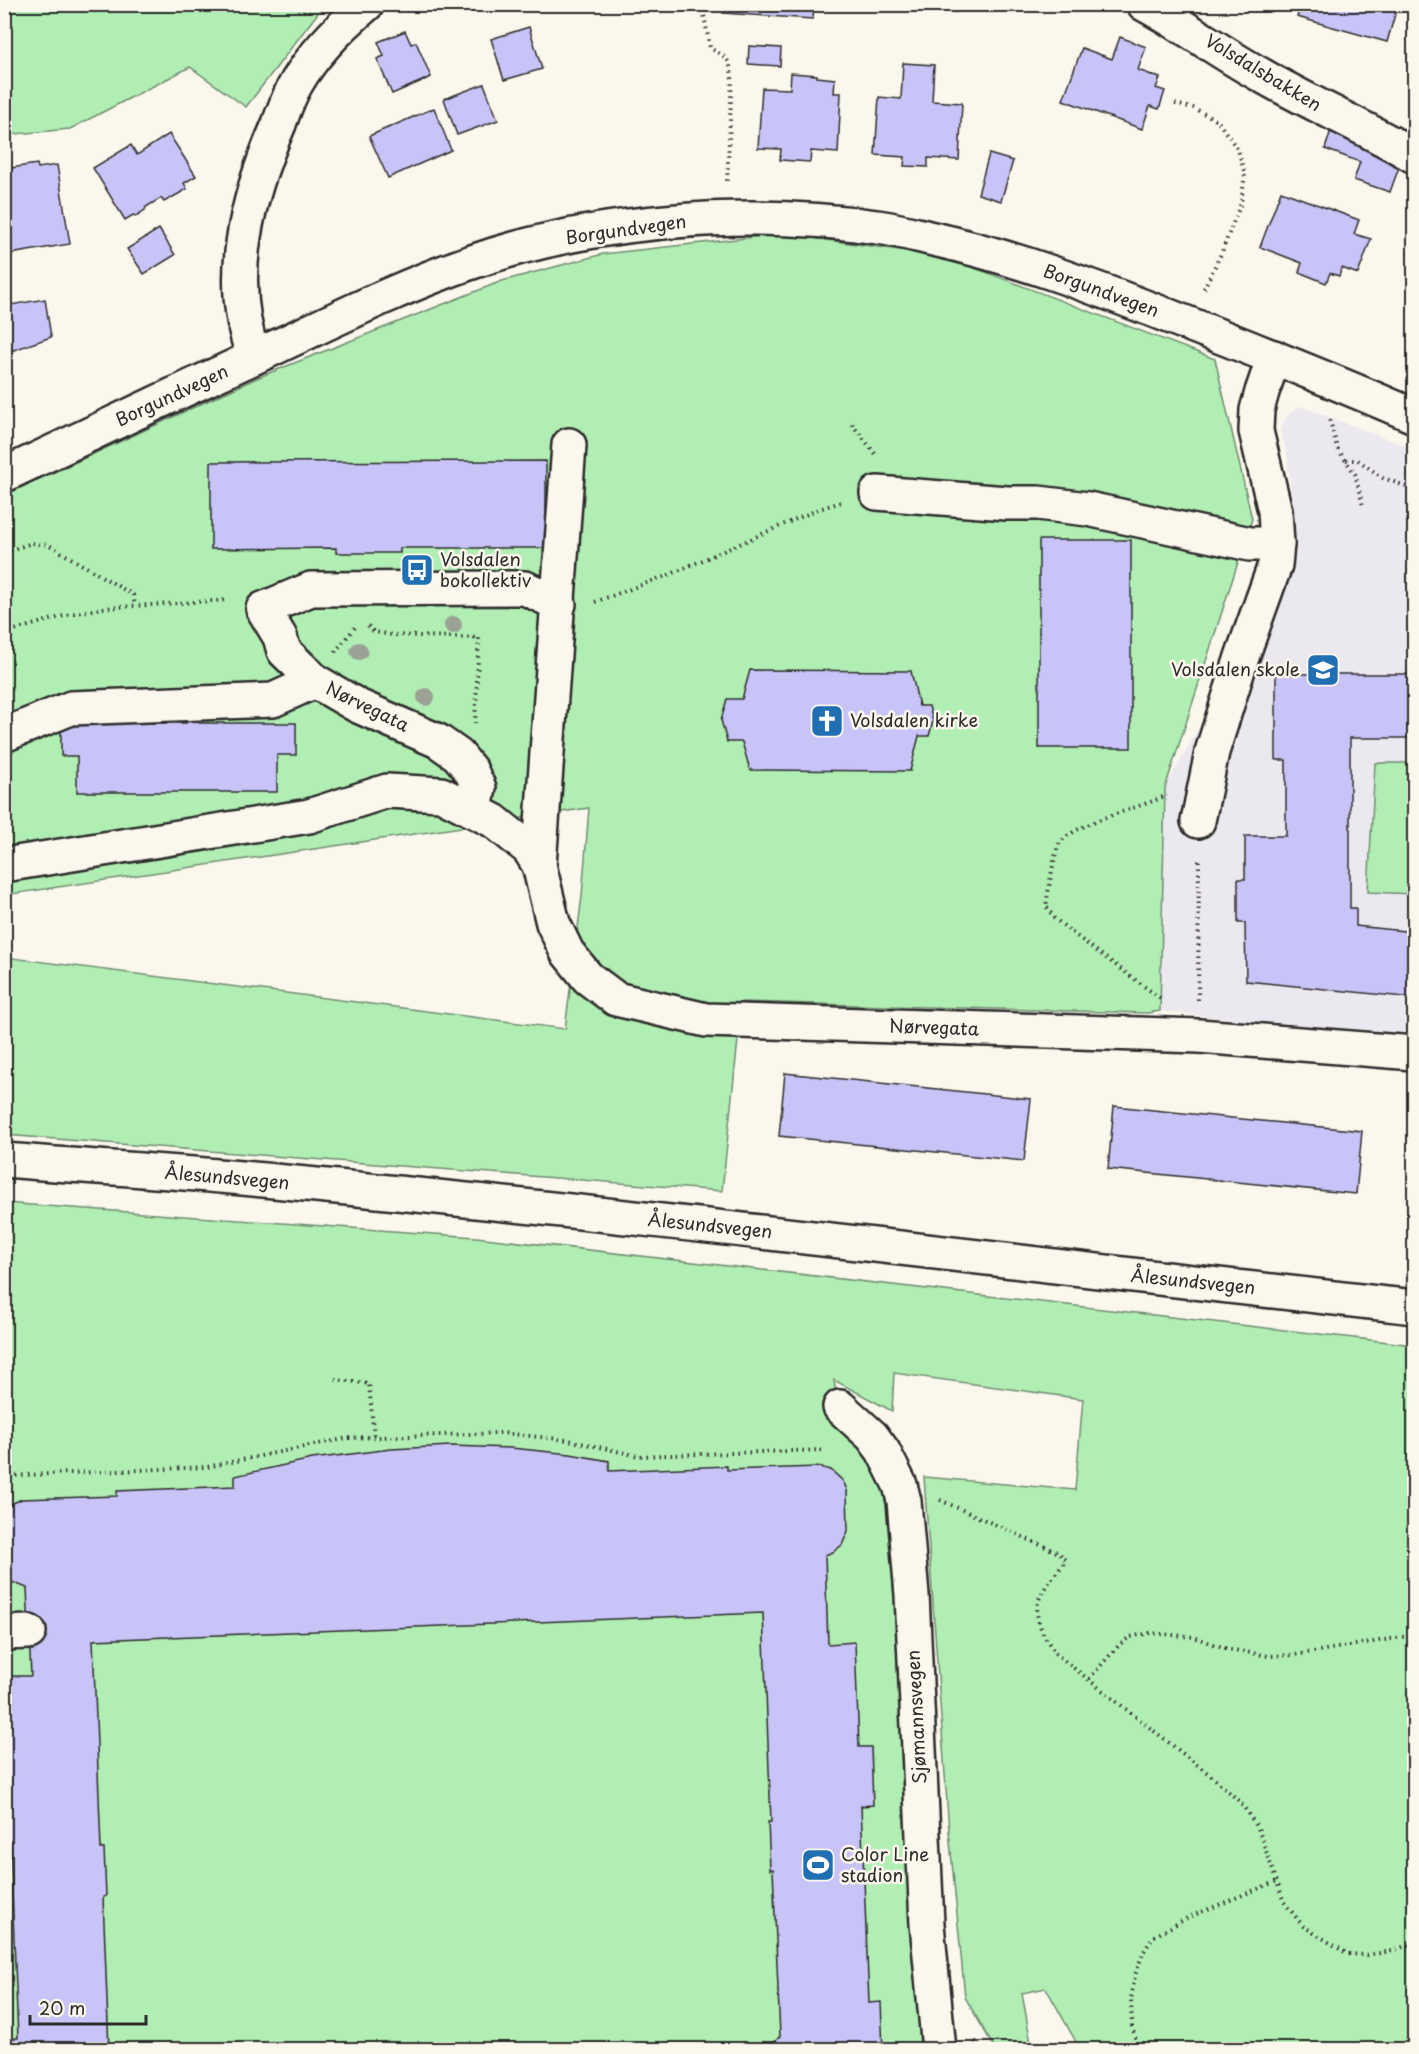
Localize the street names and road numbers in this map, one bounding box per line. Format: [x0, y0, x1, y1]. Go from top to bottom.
street label: Volsdalsbakken [1200, 26, 1327, 117]
street label: Borgundvegen [564, 207, 688, 250]
street label: Borgundvegen [1040, 256, 1163, 323]
street label: Borgundvegen [111, 357, 232, 433]
street label: Nørvegata [321, 674, 415, 738]
street label: Nørvegata [889, 1011, 980, 1042]
street label: Ålesundsvegen [164, 1158, 291, 1195]
street label: Ålesundsvegen [647, 1205, 774, 1244]
street label: Ålesundsvegen [1130, 1261, 1257, 1300]
street label: Sjømannsvegen [899, 1649, 932, 1785]

